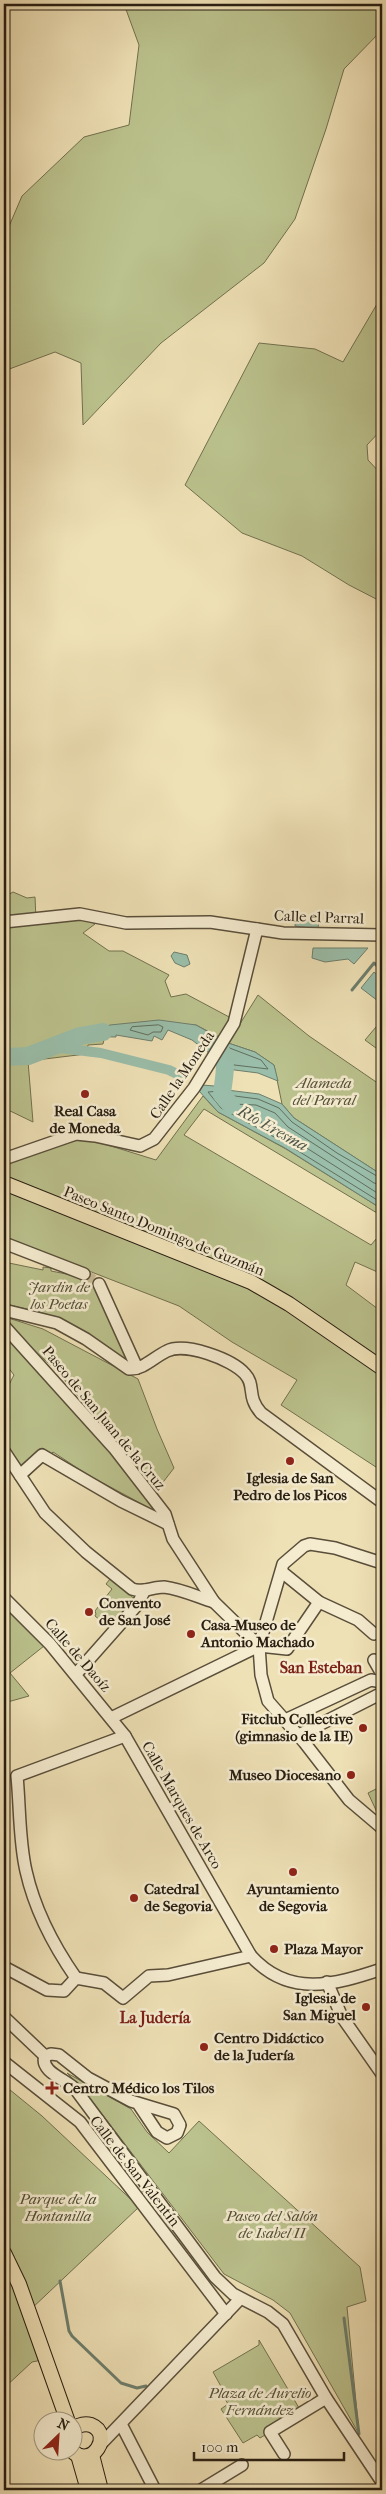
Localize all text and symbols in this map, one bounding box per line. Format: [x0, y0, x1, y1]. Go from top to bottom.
street label: Calle el Parral [274, 906, 364, 928]
street label: Calle la Moneda [146, 1027, 219, 1122]
park label: Alameda del Parral [293, 1074, 358, 1109]
marker: Real Casa de Moneda [79, 1088, 91, 1100]
water label: Río Eresma [234, 1101, 311, 1155]
place label: Real Casa de Moneda [49, 1102, 122, 1137]
street label: Paseo Santo Domingo de Guzmán [61, 1182, 267, 1280]
park label: Jardin de los Poetas [28, 1278, 91, 1313]
street label: Paseo de San Juan de la Cruz [38, 1342, 170, 1494]
marker: Iglesia de San Pedro de los Picos [284, 1455, 296, 1467]
place label: Iglesia de San Pedro de los Picos [233, 1469, 347, 1504]
place label: Convento de San José [99, 1594, 171, 1629]
marker: Convento de San José [83, 1606, 95, 1618]
street label: Calle de Daoíz [41, 1615, 115, 1696]
place label: Casa-Museo de Antonio Machado [200, 1616, 315, 1651]
marker: Casa-Museo de Antonio Machado [185, 1628, 197, 1640]
district label: San Esteban [280, 1658, 363, 1677]
place label: Fitclub Collective (gimnasio de la IE) [235, 1710, 354, 1745]
marker: Fitclub Collective (gimnasio de la IE) [357, 1722, 369, 1734]
street label: Calle Marques de Arco [138, 1738, 226, 1872]
place label: Museo Diocesano [228, 1766, 341, 1784]
marker: Museo Diocesano [345, 1769, 357, 1781]
marker: Ayuntamiento de Segovia [287, 1866, 299, 1878]
place label: Catedral de Segovia [144, 1880, 213, 1915]
place label: Ayuntamiento de Segovia [246, 1880, 340, 1915]
marker: Catedral de Segovia [128, 1892, 140, 1904]
place label: Plaza Mayor [284, 1940, 364, 1958]
marker: Plaza Mayor [268, 1943, 280, 1955]
place label: Iglesia de San Miguel [283, 1989, 357, 2024]
marker: Iglesia de San Miguel [360, 2001, 372, 2013]
district label: La Judería [120, 2008, 191, 2028]
place label: Centro Didáctico de la Judería [214, 2029, 324, 2064]
marker: Centro Didáctico de la Judería [198, 2041, 210, 2053]
place label: Centro Médico los Tilos [63, 2079, 215, 2097]
marker: Centro Médico los Tilos [45, 2081, 59, 2095]
street label: Calle de San Valentín [86, 2112, 184, 2230]
park label: Parque de la Hontanilla [18, 2190, 97, 2225]
park label: Paseo del Salón de Isabel II [225, 2207, 318, 2242]
park label: Plaza de Aurelio Fernández [208, 2384, 311, 2419]
north arrow [32, 2412, 82, 2462]
text: N [55, 2415, 72, 2435]
scale bar [194, 2429, 344, 2461]
text: 100 m [201, 2438, 239, 2456]

